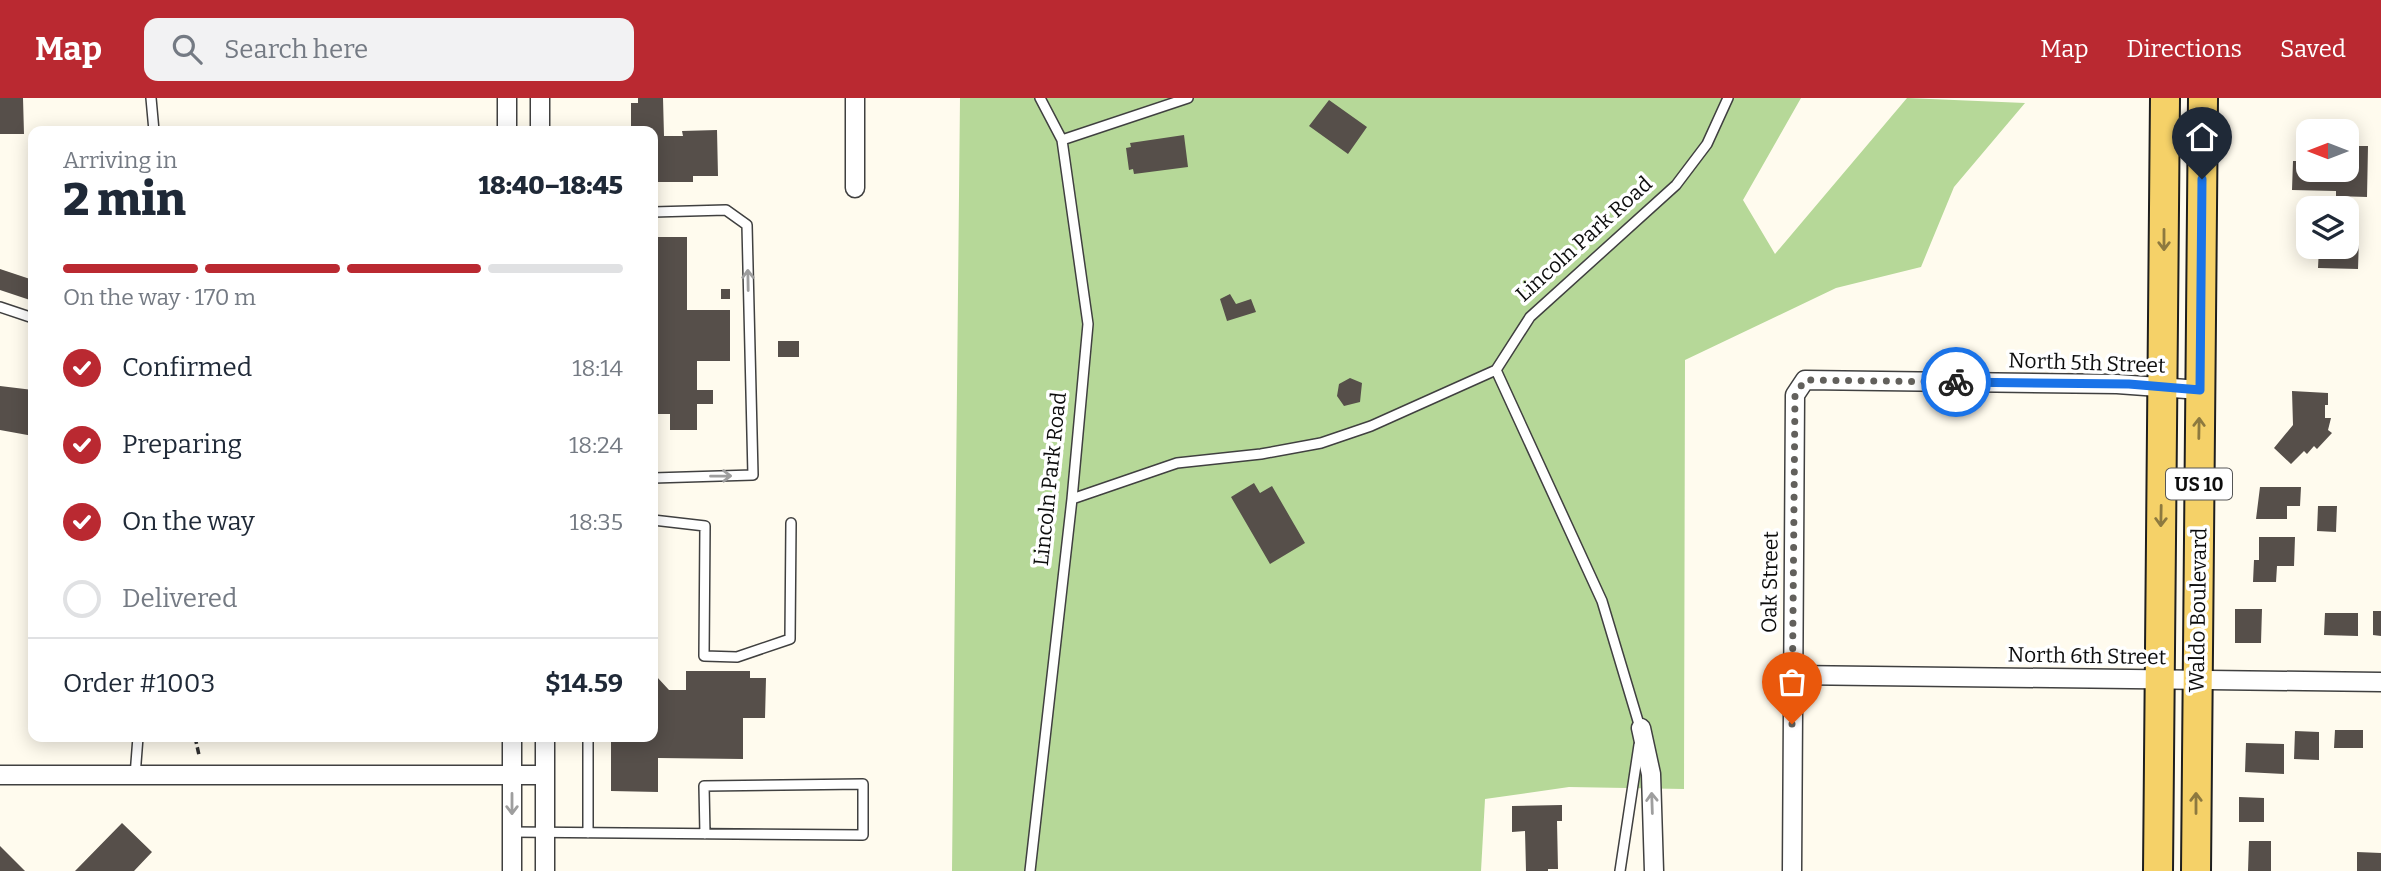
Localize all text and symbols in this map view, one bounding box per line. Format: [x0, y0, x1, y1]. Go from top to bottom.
search box [144, 18, 634, 81]
text: Map [35, 29, 102, 69]
icon: search [168, 30, 206, 68]
text: Search here [224, 34, 368, 65]
text: Map [2040, 35, 2089, 63]
text: Directions [2127, 35, 2242, 63]
text: Saved [2280, 35, 2346, 63]
pin [2172, 107, 2232, 179]
icon: home [2183, 118, 2221, 156]
north arrow [2296, 119, 2359, 182]
map controls [2296, 119, 2359, 259]
text: Arriving in [63, 146, 177, 174]
text: 18:40–18:45 [479, 170, 623, 201]
street label: Lincoln Park Road [1510, 171, 1658, 307]
text: 2 min [63, 172, 186, 227]
button: layers [2296, 196, 2359, 259]
one-way arrow [2157, 228, 2171, 251]
one-way arrow [742, 269, 755, 292]
text: On the way · 170 m [63, 283, 256, 311]
courier [1921, 347, 1991, 417]
street label: North 5th Street [2008, 347, 2167, 379]
icon: check [63, 349, 101, 387]
text: Confirmed [122, 352, 252, 383]
text: 18:14 [572, 354, 623, 382]
icon: bike [1937, 363, 1975, 401]
street label: Lincoln Park Road [1028, 391, 1072, 567]
one-way arrow [2192, 417, 2206, 440]
icon: check [63, 426, 101, 464]
text: Preparing [122, 429, 242, 460]
text: 18:24 [569, 431, 623, 459]
road number: US 10 [2166, 468, 2232, 500]
one-way arrow [709, 469, 732, 483]
icon: check [63, 503, 101, 541]
one-way arrow [2154, 504, 2168, 527]
text: On the way [122, 506, 255, 537]
text: 18:35 [570, 508, 623, 536]
street label: Waldo Boulevard [2184, 527, 2212, 693]
street label: Oak Street [1756, 530, 1784, 633]
text: Delivered [122, 583, 237, 614]
street label: North 6th Street [2007, 642, 2167, 670]
pin [1762, 652, 1822, 724]
icon: bag [1773, 663, 1811, 701]
text: Order #1003 [63, 668, 215, 699]
text: $14.59 [545, 668, 623, 699]
one-way arrow [505, 792, 519, 815]
one-way arrow [1645, 792, 1658, 815]
one-way arrow [2189, 792, 2203, 815]

